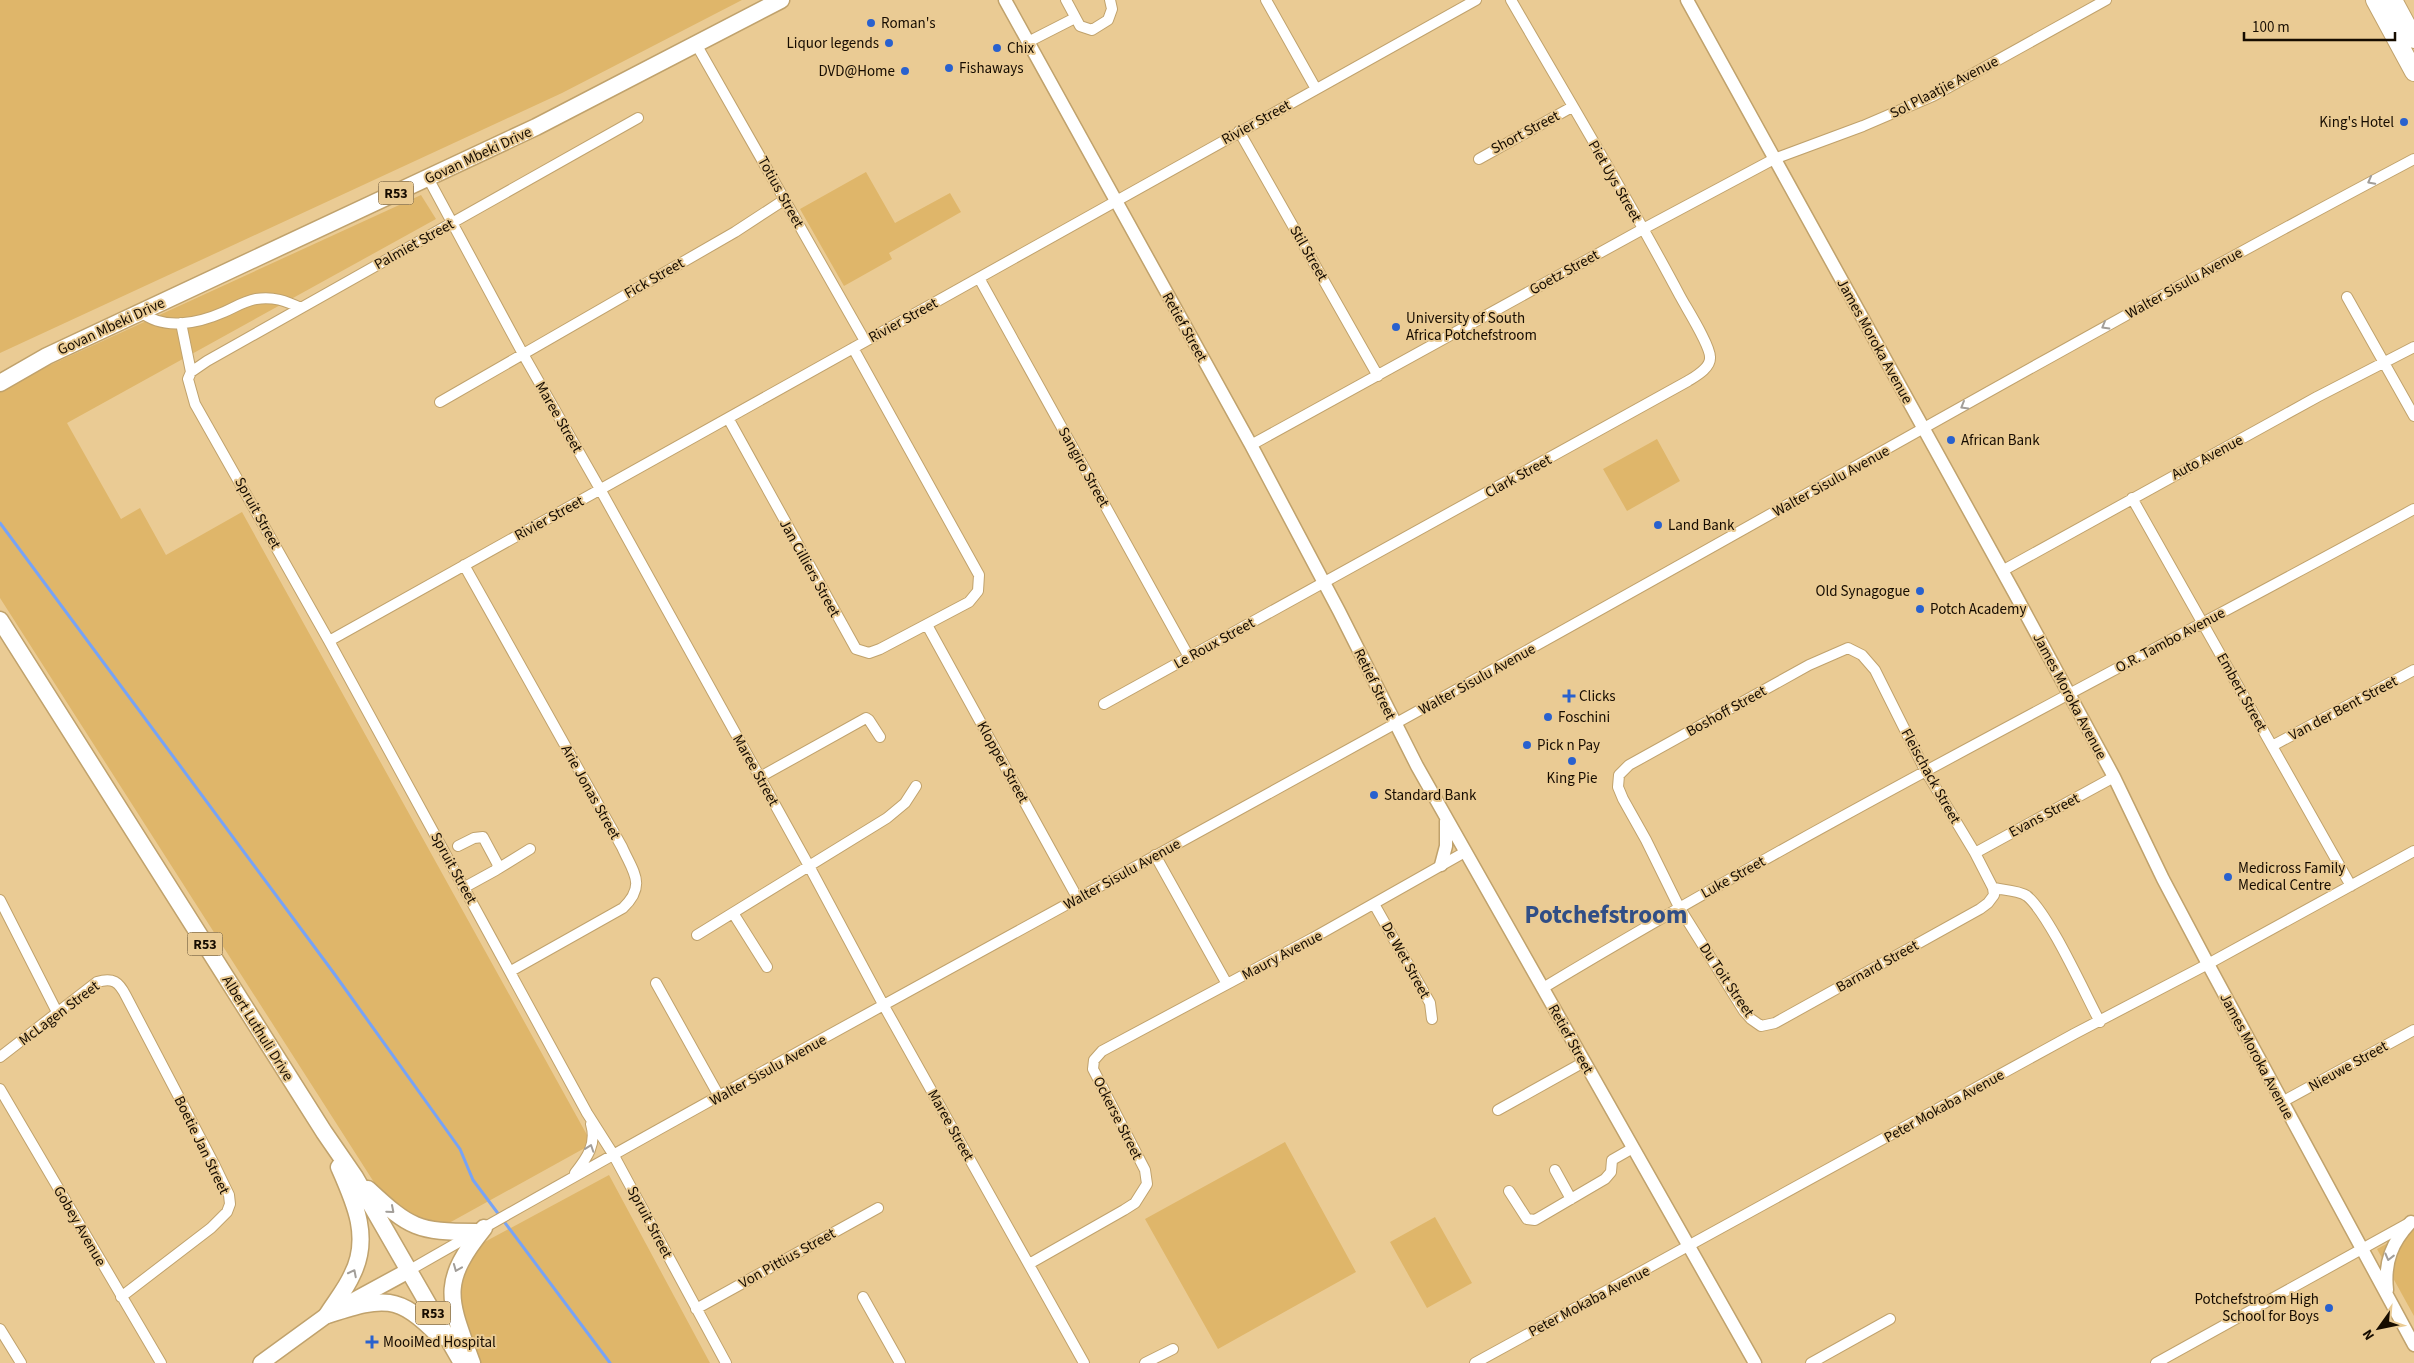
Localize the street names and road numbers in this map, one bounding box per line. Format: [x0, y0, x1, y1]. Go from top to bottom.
street label: Sol Plaatjie Avenue [1886, 51, 2002, 124]
street label: Rivier Street [1218, 95, 1295, 150]
street label: Short Street [1487, 106, 1563, 159]
street label: Govan Mbeki Drive [421, 121, 535, 189]
street label: Piet Uys Street [1583, 137, 1646, 226]
street label: Totius Street [752, 153, 809, 232]
road number: R53 [378, 182, 414, 204]
street label: Palmiet Street [371, 214, 458, 275]
street label: Stil Street [1284, 222, 1333, 285]
street label: Walter Sisulu Avenue [2122, 243, 2247, 324]
street label: Goetz Street [1526, 245, 1603, 300]
street label: Fick Street [620, 253, 688, 304]
street label: James Moroka Avenue [1831, 275, 1918, 408]
street label: Retief Street [1157, 289, 1212, 366]
street label: Govan Mbeki Drive [54, 292, 168, 360]
street label: Rivier Street [865, 293, 942, 348]
street label: Maree Street [530, 378, 587, 457]
street label: Sangiro Street [1053, 423, 1114, 511]
street label: Auto Avenue [2168, 430, 2247, 485]
street label: Walter Sisulu Avenue [1769, 441, 1894, 522]
street label: Clark Street [1481, 450, 1555, 503]
street label: Spruit Street [229, 474, 286, 553]
street label: Rivier Street [511, 491, 588, 546]
street label: Jan Cilliers Street [774, 515, 845, 621]
street label: O.R. Tambo Avenue [2112, 603, 2229, 678]
street label: Le Roux Street [1170, 613, 1258, 674]
street label: James Moroka Avenue [2027, 629, 2112, 763]
street label: Walter Sisulu Avenue [1415, 639, 1540, 720]
street label: Retief Street [1348, 645, 1401, 723]
street label: Embert Street [2211, 649, 2272, 735]
street label: Van der Bent Street [2285, 671, 2401, 746]
street label: Boshoff Street [1682, 681, 1770, 742]
street label: Klopper Street [971, 718, 1034, 807]
street label: Fleischack Street [1896, 725, 1965, 828]
street label: Maree Street [727, 731, 784, 810]
street label: Arie Jonas Street [556, 741, 625, 843]
street label: Evans Street [2005, 788, 2083, 843]
street label: Spruit Street [425, 829, 482, 908]
street label: Walter Sisulu Avenue [1060, 834, 1185, 915]
street label: Luke Street [1697, 851, 1769, 904]
street label: De Wet Street [1376, 918, 1435, 1002]
street label: Maury Avenue [1238, 925, 1326, 985]
road number: R53 [188, 932, 222, 956]
street label: Barnard Street [1832, 935, 1922, 998]
street label: Du Toit Street [1694, 939, 1759, 1021]
street label: Albert Luthuli Drive [217, 972, 298, 1085]
street label: McLagen Street [15, 976, 104, 1051]
street label: James Moroka Avenue [2214, 989, 2299, 1123]
street label: Retief Street [1543, 1001, 1598, 1078]
street label: Walter Sisulu Avenue [706, 1030, 831, 1111]
street label: Nieuwe Street [2305, 1036, 2392, 1097]
street label: Peter Mokaba Avenue [1880, 1065, 2008, 1148]
street label: Ockerse Street [1088, 1073, 1148, 1163]
street label: Maree Street [922, 1086, 979, 1165]
street label: Boetie Jan Street [169, 1093, 234, 1198]
street label: Gobey Avenue [48, 1182, 111, 1270]
street label: Spruit Street [622, 1182, 677, 1262]
street label: Von Pittius Street [735, 1223, 839, 1294]
street label: Peter Mokaba Avenue [1525, 1261, 1654, 1342]
road number: R53 [416, 1302, 450, 1325]

